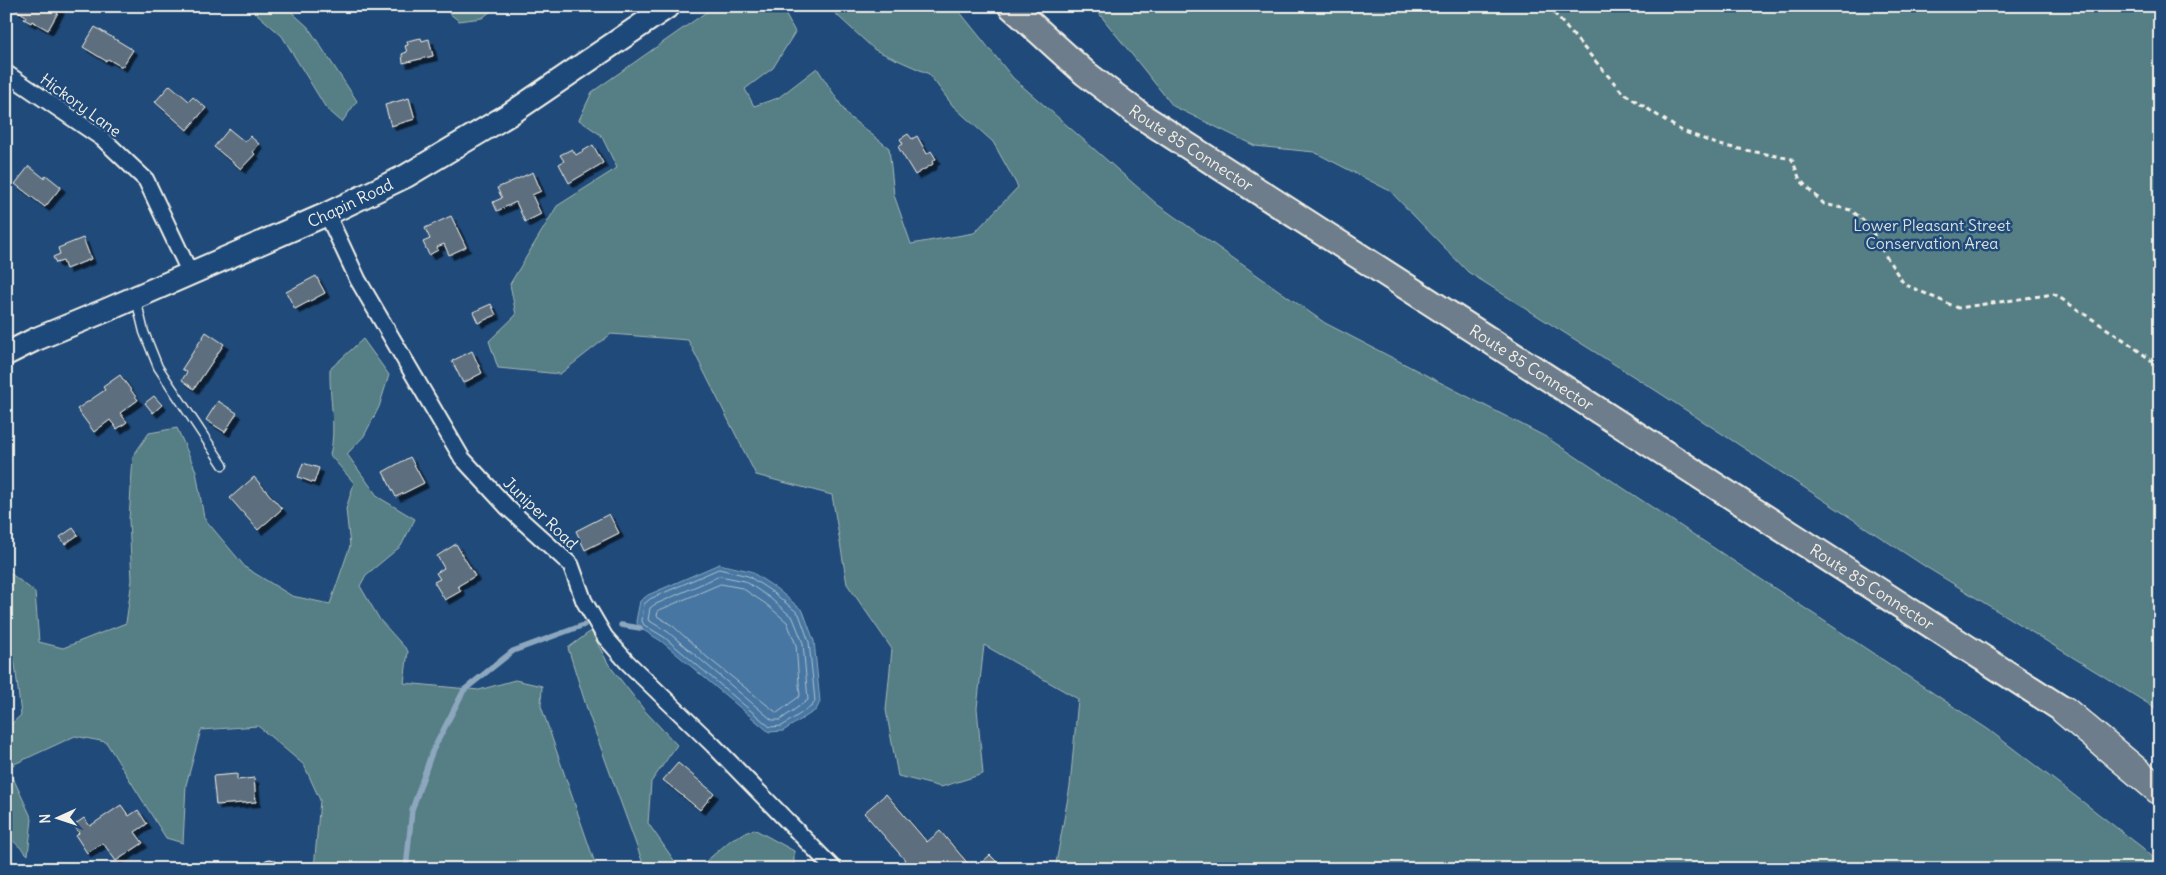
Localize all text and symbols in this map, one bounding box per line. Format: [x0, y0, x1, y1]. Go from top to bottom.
street label: Hickory Lane [37, 69, 125, 141]
street label: Route 85 Connector [1125, 100, 1258, 196]
street label: Chapin Road [304, 174, 396, 231]
park label: Lower Pleasant Street Conservation Area [1853, 215, 2011, 253]
street label: Route 85 Connector [1466, 320, 1598, 415]
street label: Juniper Road [500, 472, 582, 554]
street label: Route 85 Connector [1806, 539, 1938, 634]
north arrow [32, 792, 82, 842]
text: N [36, 813, 54, 824]

